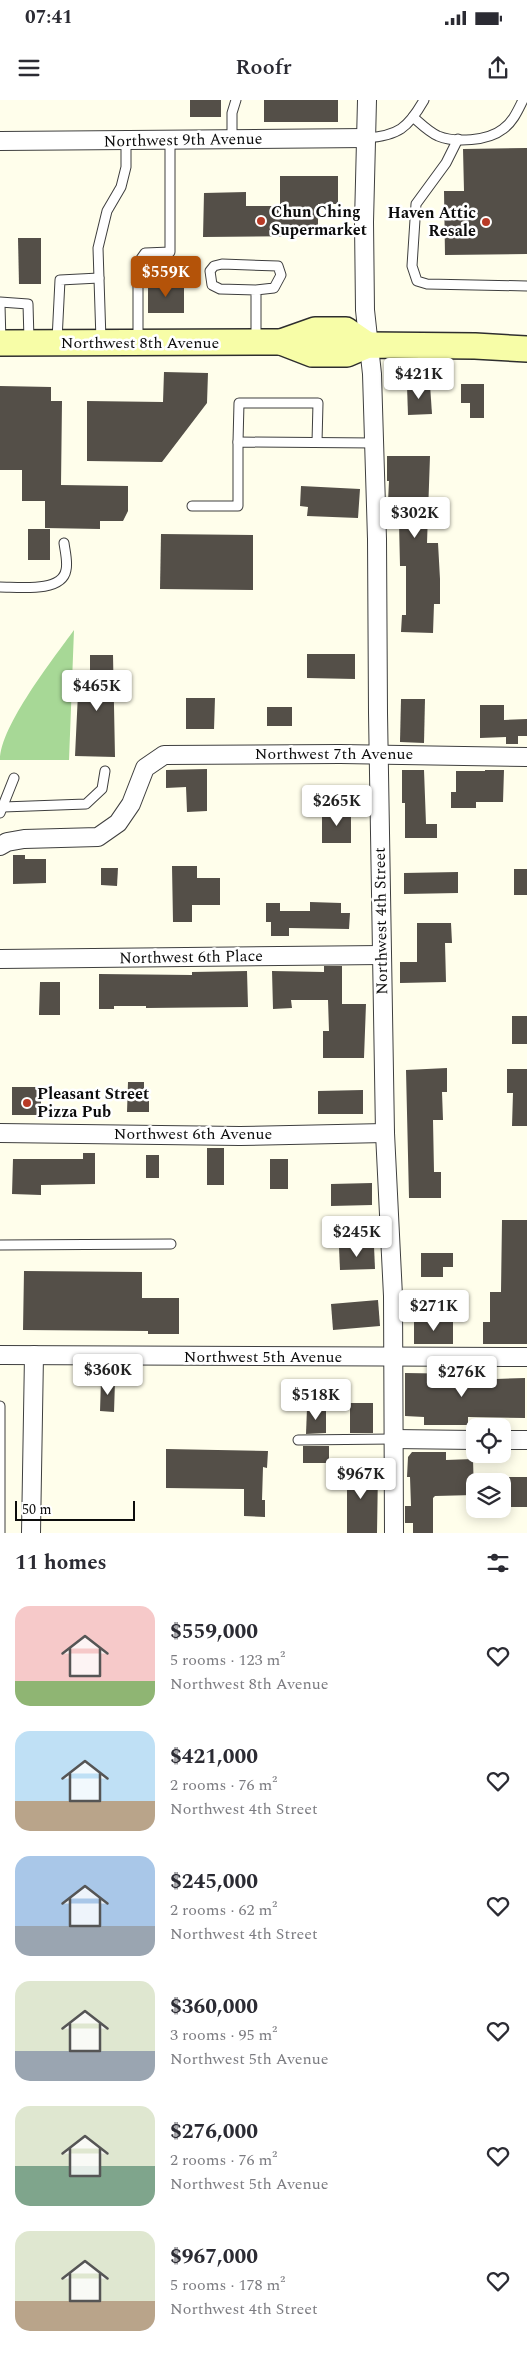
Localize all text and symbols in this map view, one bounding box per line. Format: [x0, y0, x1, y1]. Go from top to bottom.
text: 07:41 [25, 3, 73, 32]
text: Roofr [235, 51, 292, 84]
icon: menu [15, 54, 43, 82]
icon: share [484, 54, 512, 82]
street label: Northwest 9th Avenue [104, 127, 262, 153]
place label: Chun Ching Supermarket [271, 200, 367, 242]
place label: Haven Attic Resale [388, 201, 476, 243]
marker: Chun Ching Supermarket [255, 215, 267, 227]
marker: Haven Attic Resale [480, 216, 492, 228]
pin: $559K [131, 256, 201, 298]
text: $559K [142, 260, 190, 284]
street label: Northwest 8th Avenue [61, 331, 219, 355]
pin: $421K [384, 358, 454, 400]
text: $421K [395, 362, 443, 386]
pin: $302K [380, 496, 450, 539]
text: $302K [391, 501, 439, 525]
pin: $465K [62, 670, 132, 712]
text: $465K [73, 674, 121, 698]
street label: Northwest 7th Avenue [255, 742, 413, 766]
pin: $265K [302, 784, 372, 827]
text: $265K [313, 789, 361, 813]
street label: Northwest 4th Street [368, 847, 394, 995]
street label: Northwest 6th Place [119, 944, 263, 970]
place label: Pleasant Street Pizza Pub [37, 1082, 149, 1124]
marker: Pleasant Street Pizza Pub [21, 1097, 33, 1109]
street label: Northwest 6th Avenue [114, 1122, 272, 1146]
pin: $245K [322, 1216, 392, 1258]
text: $245K [333, 1220, 381, 1244]
pin: $271K [399, 1290, 469, 1332]
text: $271K [410, 1294, 458, 1318]
street label: Northwest 5th Avenue [184, 1345, 342, 1369]
pin: $360K [73, 1354, 143, 1396]
pin: $276K [427, 1356, 497, 1398]
text: $360K [84, 1358, 132, 1382]
text: $276K [438, 1360, 486, 1384]
pin: $518K [281, 1378, 351, 1421]
text: $518K [292, 1383, 340, 1407]
map controls [466, 1418, 511, 1518]
button: locate [466, 1418, 511, 1463]
pin: $967K [326, 1458, 396, 1500]
text: $967K [337, 1462, 385, 1486]
button: layers [466, 1473, 511, 1518]
scale bar [15, 1498, 135, 1521]
text: 50 m [22, 1499, 52, 1520]
text: 11 homes [15, 1547, 107, 1579]
icon: filters [484, 1549, 512, 1577]
text: $559,000 [170, 1616, 258, 1648]
icon: home [55, 1626, 115, 1686]
icon: heart [484, 1642, 512, 1670]
text: 5 rooms · 123 m² [170, 1648, 285, 1672]
text: Northwest 8th Avenue [170, 1672, 329, 1696]
text: $421,000 [170, 1741, 258, 1773]
icon: home [55, 1751, 115, 1811]
icon: heart [484, 1767, 512, 1795]
text: 2 rooms · 76 m² [170, 1773, 277, 1797]
text: Northwest 4th Street [170, 1797, 318, 1821]
text: $245,000 [170, 1866, 258, 1898]
icon: home [55, 1876, 115, 1936]
icon: heart [484, 1892, 512, 1920]
text: 2 rooms · 62 m² [170, 1898, 277, 1922]
text: Northwest 4th Street [170, 1922, 318, 1946]
text: $360,000 [170, 1991, 258, 2023]
icon: home [55, 2001, 115, 2061]
icon: heart [484, 2017, 512, 2045]
text: 3 rooms · 95 m² [170, 2023, 277, 2047]
text: Northwest 5th Avenue [170, 2047, 329, 2071]
text: $276,000 [170, 2116, 258, 2148]
icon: home [55, 2126, 115, 2186]
icon: heart [484, 2142, 512, 2170]
text: 2 rooms · 76 m² [170, 2148, 277, 2172]
text: Northwest 5th Avenue [170, 2172, 329, 2196]
text: $967,000 [170, 2241, 258, 2273]
icon: home [55, 2251, 115, 2311]
icon: heart [484, 2267, 512, 2295]
text: 5 rooms · 178 m² [170, 2273, 285, 2297]
text: Northwest 4th Street [170, 2297, 318, 2321]

